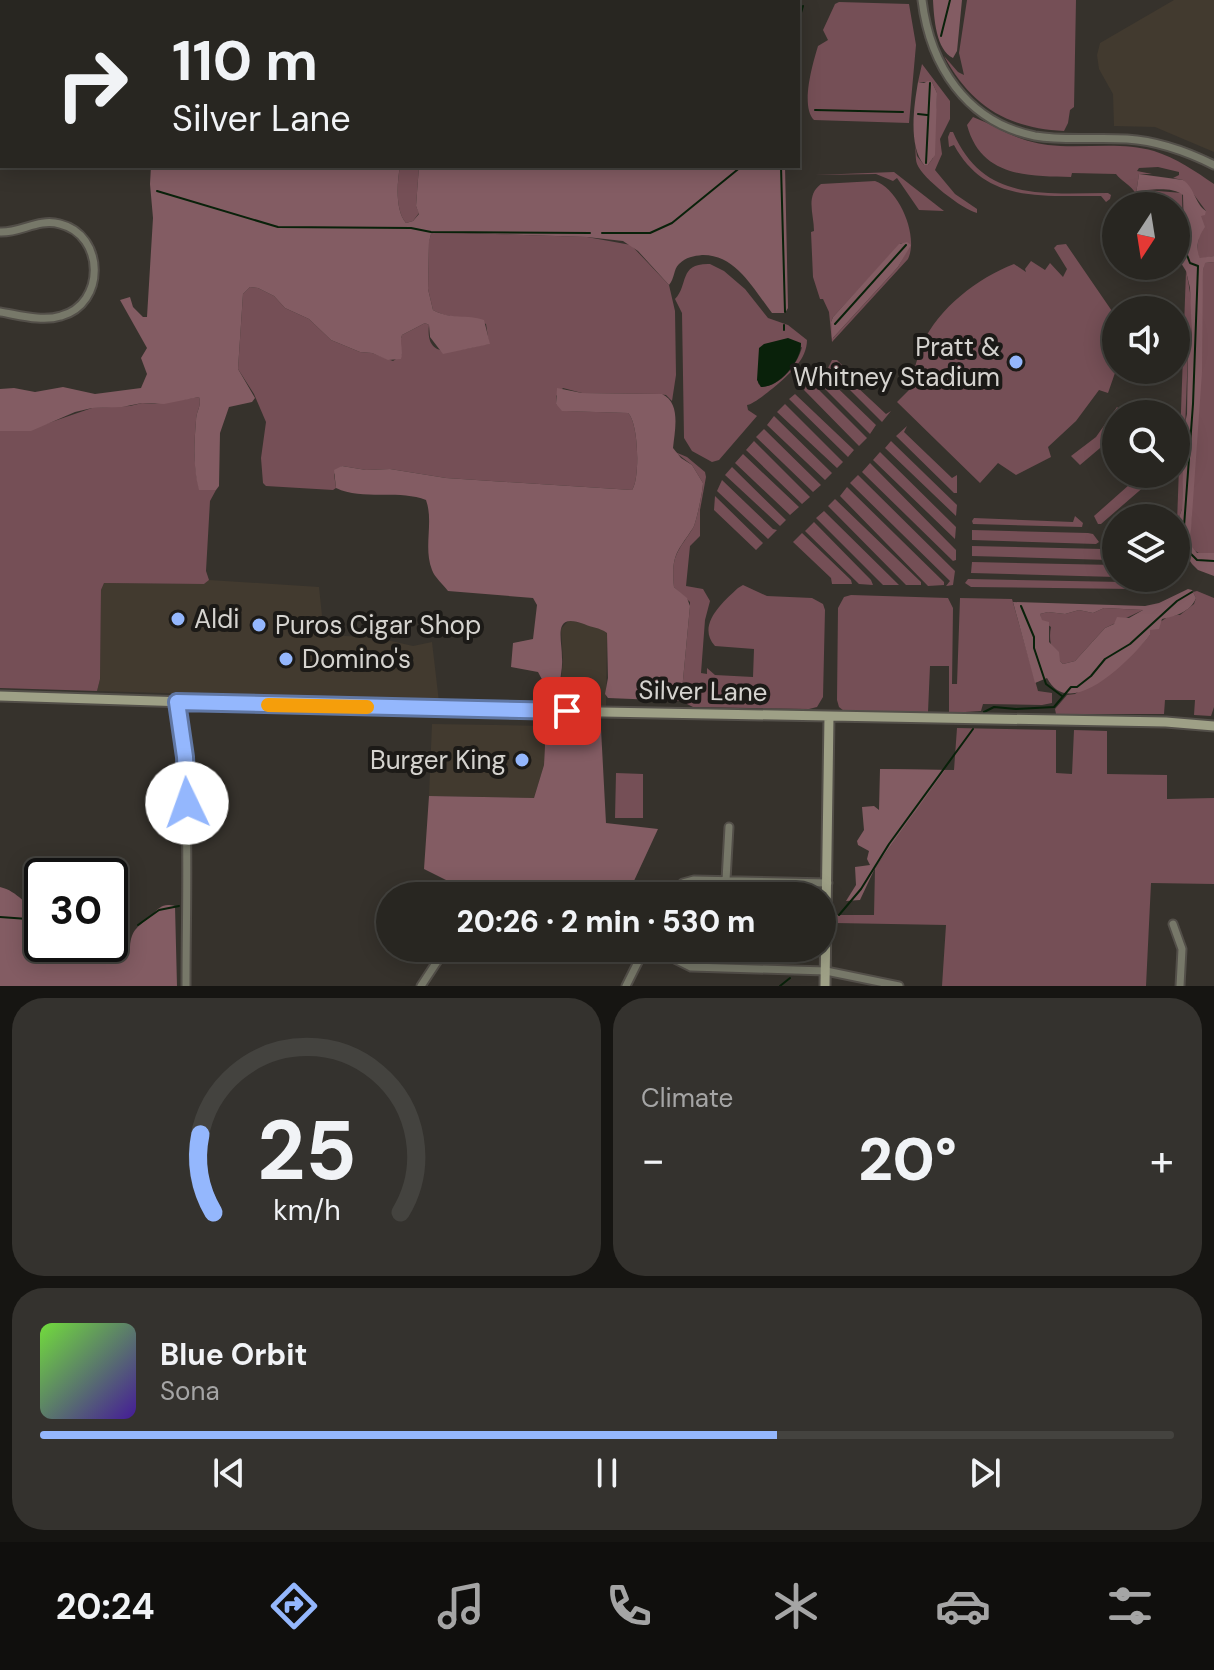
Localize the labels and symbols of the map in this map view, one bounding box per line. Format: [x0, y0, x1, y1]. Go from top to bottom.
north arrow [1102, 192, 1190, 280]
place label: Pratt & Whitney Stadium [793, 330, 1000, 394]
marker: Pratt & Whitney Stadium [1007, 353, 1025, 371]
place label: Aldi [194, 602, 240, 636]
place label: Puros Cigar Shop [275, 608, 481, 642]
marker: Aldi [169, 610, 187, 628]
marker: Puros Cigar Shop [250, 616, 268, 634]
place label: Domino's [302, 642, 411, 676]
marker: Domino's [277, 650, 295, 668]
street label: Silver Lane [638, 673, 768, 709]
pin [533, 677, 601, 745]
place label: Burger King [370, 743, 506, 777]
marker: Burger King [513, 751, 531, 769]
position arrow [145, 761, 229, 845]
speed limit sign: 30 [24, 858, 128, 962]

